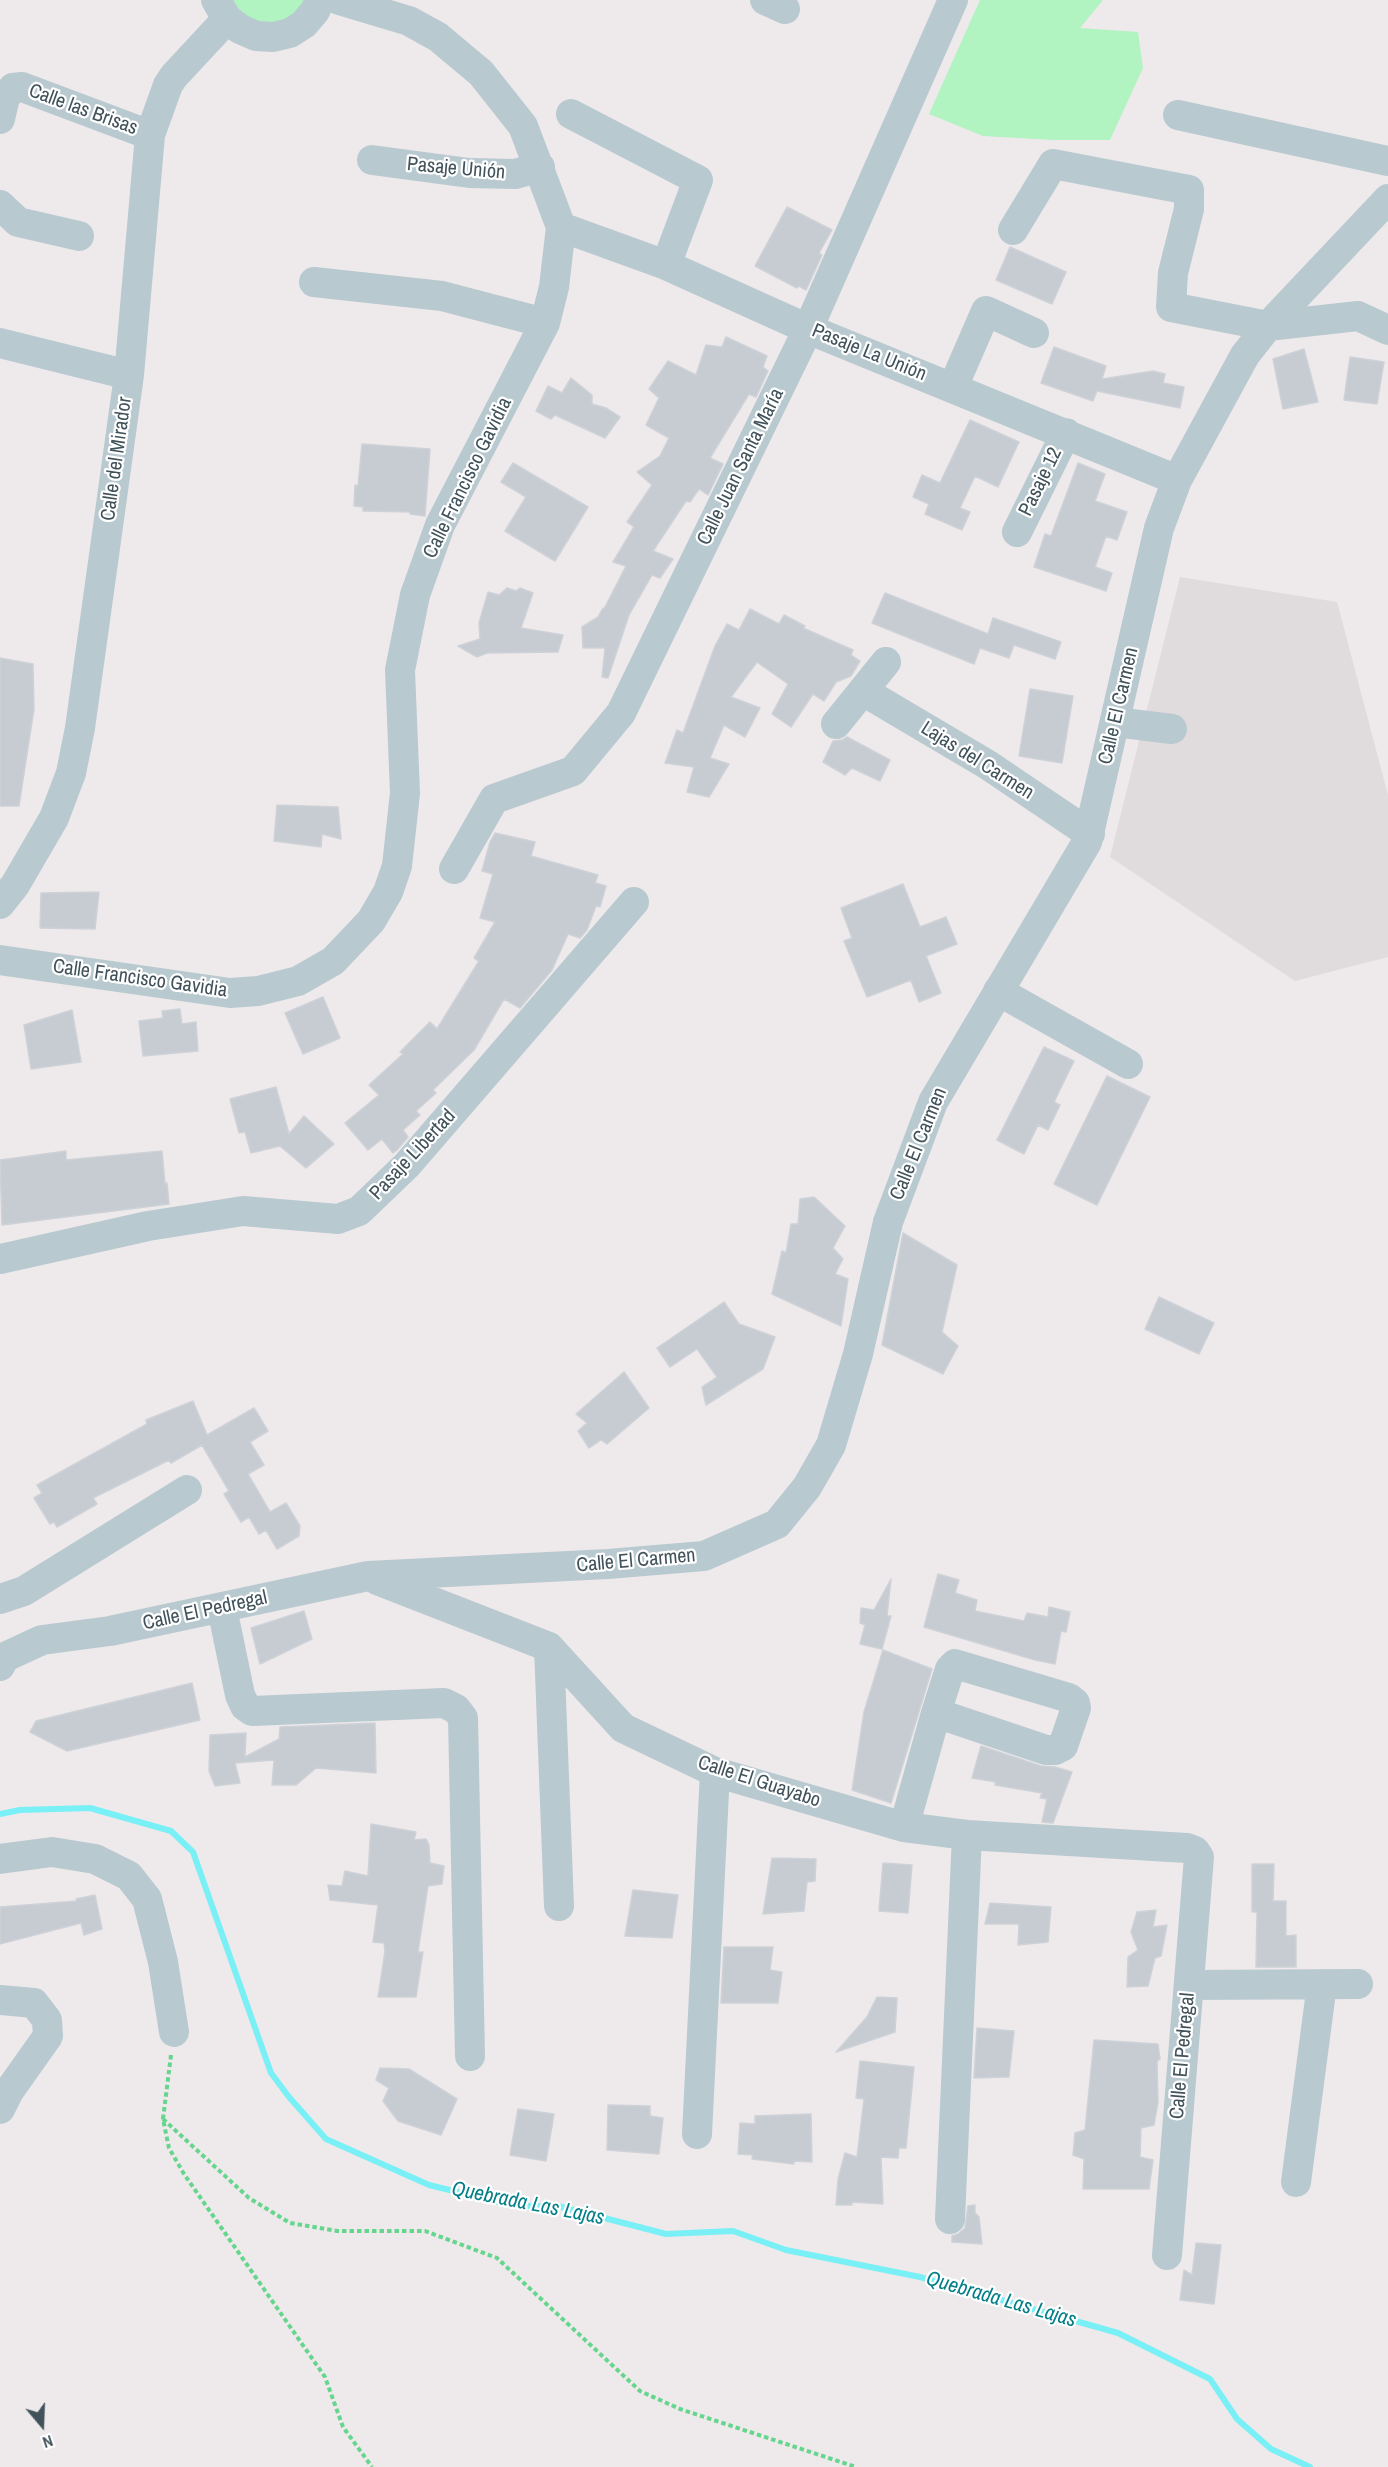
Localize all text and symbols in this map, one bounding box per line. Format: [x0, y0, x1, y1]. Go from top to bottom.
street label: Calle las Brisas [25, 79, 141, 141]
street label: Pasaje Unión [406, 153, 506, 185]
street label: Pasaje La Unión [808, 319, 930, 387]
street label: Calle Juan Santa María [693, 385, 789, 549]
street label: Calle Francisco Gavidia [419, 394, 517, 562]
street label: Calle del Mirador [96, 396, 138, 522]
street label: Pasaje 12 [1014, 444, 1068, 520]
street label: Calle El Carmen [1094, 645, 1144, 767]
street label: Lajas del Carmen [916, 717, 1038, 805]
street label: Calle Francisco Gavidia [51, 955, 229, 1003]
street label: Calle El Carmen [886, 1084, 952, 1204]
street label: Pasaje Libertad [365, 1105, 461, 1205]
street label: Calle El Carmen [575, 1544, 697, 1578]
street label: Calle El Pedregal [141, 1586, 269, 1636]
street label: Calle El Guayabo [695, 1751, 823, 1813]
street label: Calle El Pedregal [1166, 1992, 1200, 2120]
water label: Quebrada Las Lajas [449, 2177, 607, 2231]
water label: Quebrada Las Lajas [923, 2267, 1079, 2333]
north arrow [12, 2395, 72, 2455]
text: N [40, 2430, 56, 2454]

